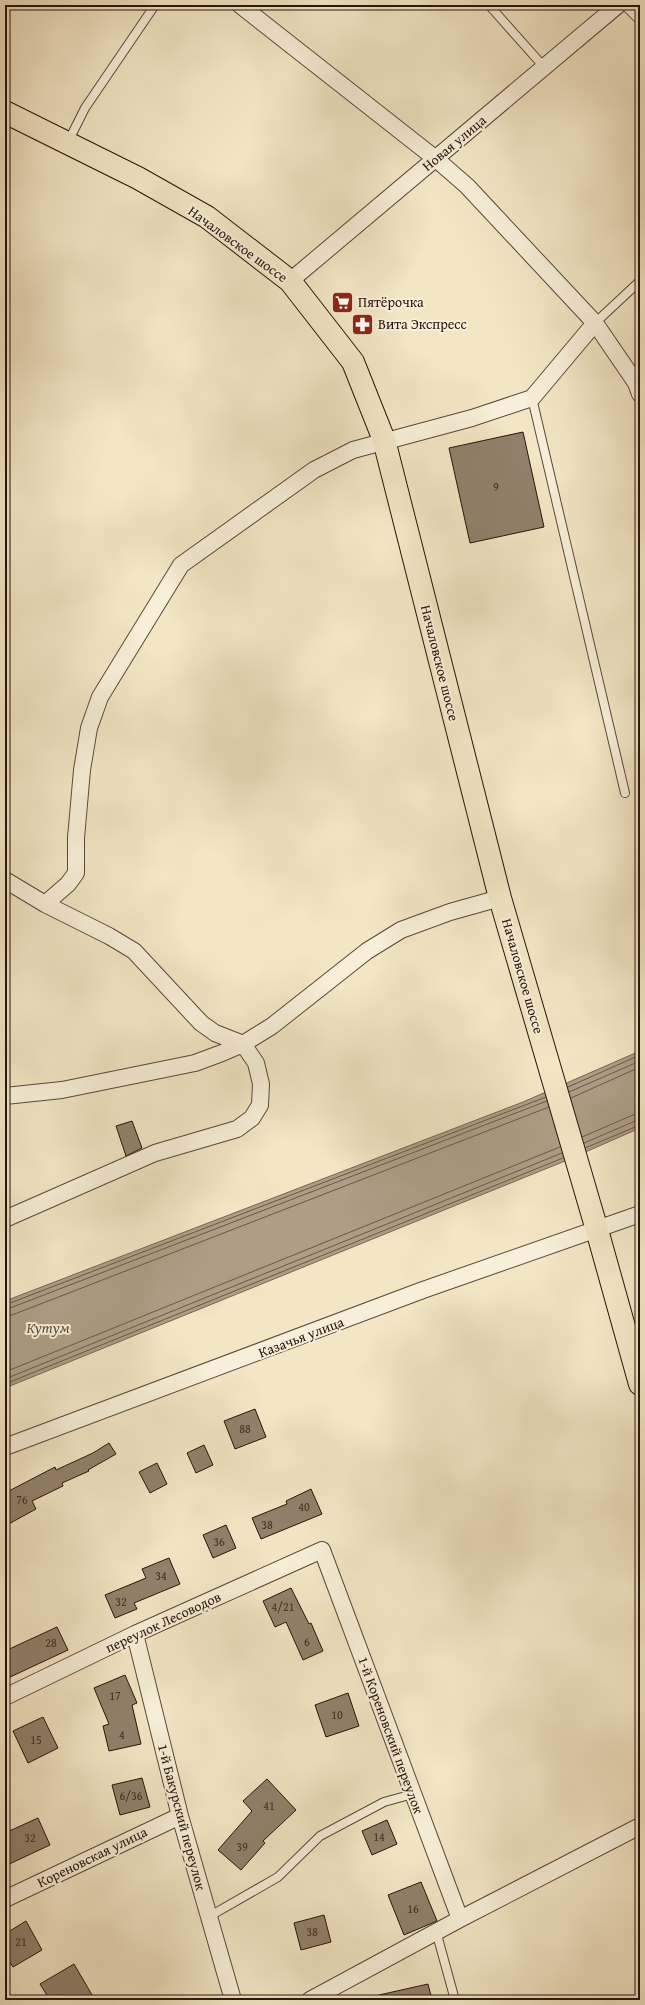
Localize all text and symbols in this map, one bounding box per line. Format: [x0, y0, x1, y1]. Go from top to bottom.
street label: Новая улица [418, 110, 491, 176]
street label: Началовское шоссе [184, 201, 292, 287]
supermarket icon: Пятёрочка [330, 289, 356, 315]
place label: Пятёрочка [358, 292, 424, 312]
pharmacy icon: Вита Экспресс [350, 311, 376, 337]
place label: Вита Экспресс [378, 314, 467, 334]
house number: 9 [493, 478, 499, 495]
street label: Началовское шоссе [416, 603, 464, 723]
street label: Началовское шоссе [497, 916, 549, 1036]
street label: Казачья улица [255, 1311, 347, 1362]
water label: Кутум [27, 1317, 70, 1338]
house number: 88 [239, 1420, 251, 1437]
house number: 76 [16, 1491, 28, 1508]
house number: 40 [298, 1498, 310, 1515]
house number: 38 [261, 1516, 273, 1533]
house number: 36 [213, 1533, 225, 1550]
house number: 34 [155, 1567, 167, 1584]
street label: переулок Лесоводов [102, 1586, 224, 1658]
house number: 32 [115, 1593, 127, 1610]
house number: 4/21 [272, 1598, 295, 1615]
house number: 6 [304, 1633, 310, 1650]
house number: 28 [45, 1634, 57, 1651]
street label: 1-й Кореновский переулок [353, 1654, 429, 1817]
house number: 17 [109, 1687, 121, 1704]
house number: 10 [331, 1706, 343, 1723]
house number: 4 [119, 1726, 125, 1743]
house number: 15 [30, 1731, 42, 1748]
street label: 1-й Бакурский переулок [153, 1742, 211, 1893]
house number: 6/36 [120, 1787, 143, 1804]
house number: 41 [263, 1797, 275, 1814]
street label: Кореновская улица [34, 1822, 151, 1892]
house number: 14 [373, 1828, 385, 1845]
house number: 32 [24, 1829, 36, 1846]
house number: 39 [236, 1838, 248, 1855]
house number: 16 [407, 1900, 419, 1917]
house number: 38 [306, 1923, 318, 1940]
house number: 21 [15, 1933, 27, 1950]

